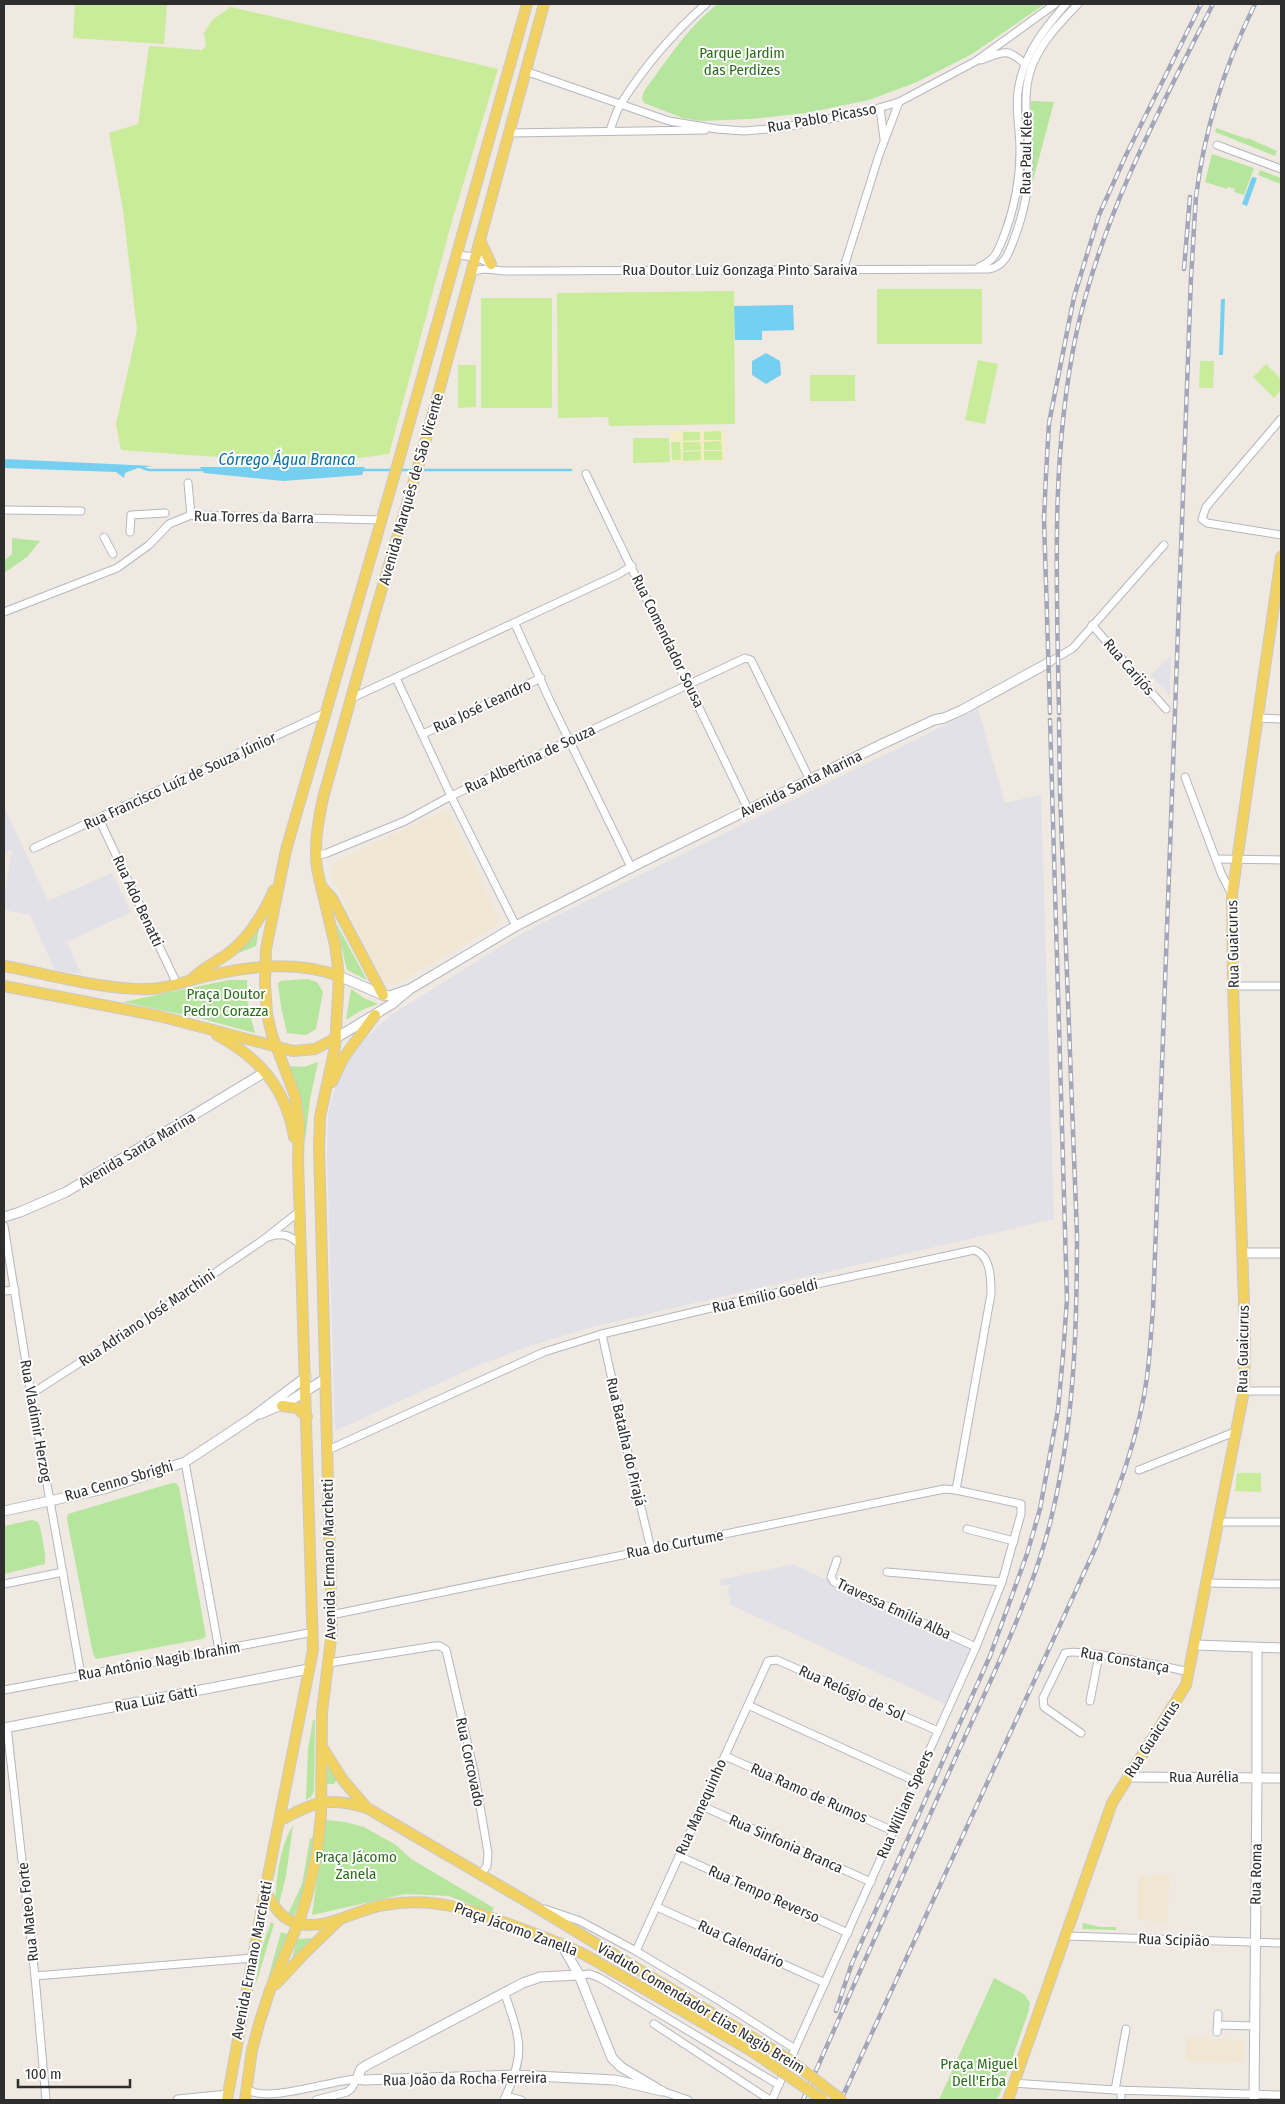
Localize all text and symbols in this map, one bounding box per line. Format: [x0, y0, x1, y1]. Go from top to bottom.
park label: Parque Jardim das Perdizes [699, 44, 785, 79]
street label: Rua Pablo Picasso [766, 100, 878, 136]
street label: Rua Paul Klee [1016, 111, 1036, 195]
street label: Rua Doutor Luiz Gonzaga Pinto Saraiva [622, 261, 858, 279]
street label: Avenida Marquês de São Vicente [375, 391, 447, 587]
water label: Córrego Água Branca [218, 449, 356, 469]
street label: Rua Torres da Barra [194, 507, 314, 527]
street label: Rua Comendador Sousa [628, 571, 708, 711]
street label: Rua Carijós [1100, 635, 1158, 699]
street label: Rua José Leandro [430, 675, 534, 737]
street label: Rua Albertina de Souza [462, 721, 598, 797]
street label: Rua Francisco Luíz de Souza Júnior [81, 728, 280, 834]
street label: Avenida Santa Marina [737, 747, 865, 821]
street label: Rua Ado Benatti [109, 852, 167, 950]
street label: Rua Guaicurus [1223, 900, 1243, 988]
park label: Praça Doutor Pedro Corazza [183, 985, 269, 1020]
street label: Avenida Santa Marina [75, 1108, 199, 1192]
street label: Rua Adriano José Marchini [75, 1266, 219, 1370]
street label: Rua Emílio Goeldi [710, 1275, 820, 1317]
street label: Rua Guaicurus [1233, 1305, 1253, 1393]
street label: Rua Vladimir Herzog [16, 1358, 56, 1484]
street label: Rua Batalha do Pirajá [602, 1376, 650, 1508]
street label: Rua Cenno Sbrighi [63, 1457, 175, 1505]
street label: Avenida Ermano Marchetti [319, 1478, 339, 1640]
street label: Rua do Curtume [625, 1526, 725, 1562]
street label: Travessa Emília Alba [834, 1575, 954, 1643]
street label: Rua Antônio Nagib Ibrahim [77, 1638, 241, 1684]
street label: Rua Constança [1079, 1643, 1171, 1677]
street label: Rua Relógio de Sol [796, 1661, 908, 1725]
street label: Rua Luiz Gatti [113, 1682, 199, 1716]
street label: Rua Guaicurus [1120, 1697, 1184, 1781]
street label: Rua Corcovado [452, 1716, 488, 1808]
street label: Rua William Speers [873, 1747, 937, 1861]
street label: Rua Manequinho [672, 1756, 730, 1858]
street label: Rua Ramo de Rumos [748, 1759, 870, 1827]
street label: Rua Aurélia [1169, 1768, 1239, 1786]
street label: Rua Sinfonia Branca [726, 1811, 846, 1877]
street label: Rua Roma [1246, 1843, 1266, 1905]
park label: Praça Jácomo Zanela [315, 1848, 397, 1883]
street label: Rua Mateo Forte [14, 1861, 42, 1963]
street label: Rua Tempo Reverso [706, 1861, 823, 1927]
street label: Avenida Ermano Marchetti [228, 1879, 276, 2041]
street label: Praça Jácomo Zanella [452, 1898, 580, 1960]
street label: Rua Calendário [695, 1916, 787, 1972]
street label: Rua Scipião [1138, 1930, 1210, 1950]
street label: Viaduto Comendador Elias Nagib Breim [594, 1939, 808, 2077]
park label: Praça Miguel Dell'Erba [940, 2055, 1018, 2090]
scale bar [18, 2056, 130, 2088]
text: 100 m [25, 2065, 62, 2083]
street label: Rua João da Rocha Ferreira [383, 2069, 547, 2089]

